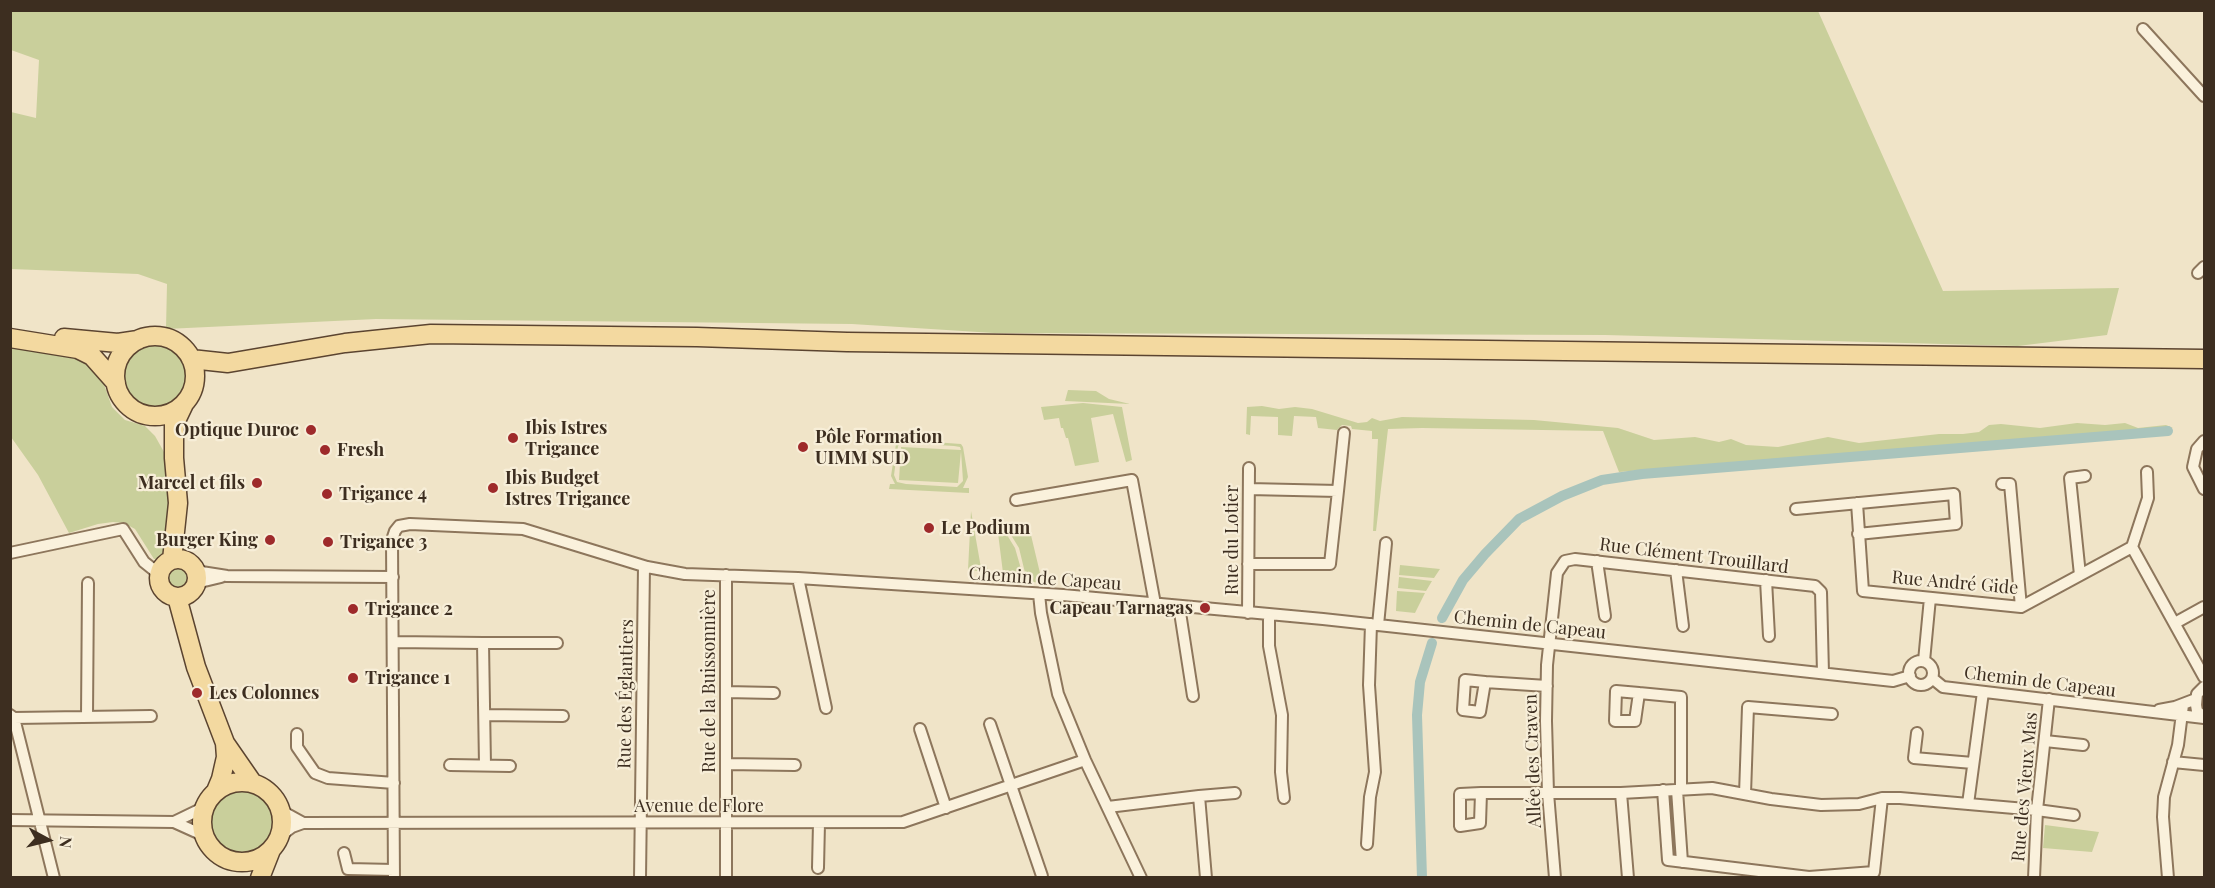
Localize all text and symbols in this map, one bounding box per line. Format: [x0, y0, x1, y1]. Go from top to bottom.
place label: Ibis Istres Trigance [525, 417, 607, 460]
place label: Optique Duroc [175, 419, 299, 441]
marker: Optique Duroc [304, 423, 318, 437]
place label: Pôle Formation UIMM SUD [815, 426, 943, 468]
marker: Ibis Istres Trigance [506, 431, 520, 445]
place label: Fresh [337, 439, 384, 461]
marker: Pôle Formation UIMM SUD [796, 440, 810, 454]
marker: Fresh [318, 443, 332, 457]
place label: Ibis Budget Istres Trigance [505, 467, 630, 510]
place label: Marcel et fils [138, 472, 245, 494]
marker: Marcel et fils [250, 476, 264, 490]
marker: Ibis Budget Istres Trigance [486, 481, 500, 495]
place label: Trigance 4 [339, 483, 427, 505]
street label: Rue du Lotier [1221, 485, 1243, 595]
marker: Trigance 4 [320, 487, 334, 501]
place label: Le Podium [941, 517, 1030, 539]
marker: Le Podium [922, 521, 936, 535]
place label: Burger King [156, 529, 258, 551]
place label: Trigance 3 [340, 531, 427, 553]
marker: Burger King [263, 533, 277, 547]
street label: Rue Clément Trouillard [1598, 534, 1790, 578]
marker: Trigance 3 [321, 535, 335, 549]
street label: Chemin de Capeau [968, 563, 1122, 595]
street label: Rue André Gide [1891, 567, 2019, 599]
street label: Rue de la Buissonnière [698, 589, 720, 773]
place label: Capeau Tarnagas [1050, 597, 1193, 619]
place label: Trigance 2 [365, 598, 453, 620]
marker: Capeau Tarnagas [1198, 601, 1212, 615]
marker: Trigance 2 [346, 602, 360, 616]
street label: Chemin de Capeau [1453, 606, 1607, 644]
street label: Rue des Églantiers [614, 619, 638, 769]
street label: Chemin de Capeau [1963, 662, 2117, 702]
place label: Trigance 1 [365, 667, 450, 689]
marker: Trigance 1 [346, 671, 360, 685]
place label: Les Colonnes [209, 682, 319, 704]
marker: Les Colonnes [190, 686, 204, 700]
street label: Allée des Craven [1520, 694, 1546, 828]
street label: Rue des Vieux Mas [2008, 711, 2042, 863]
street label: Avenue de Flore [634, 795, 764, 817]
north arrow [18, 810, 78, 870]
text: N [55, 835, 77, 849]

